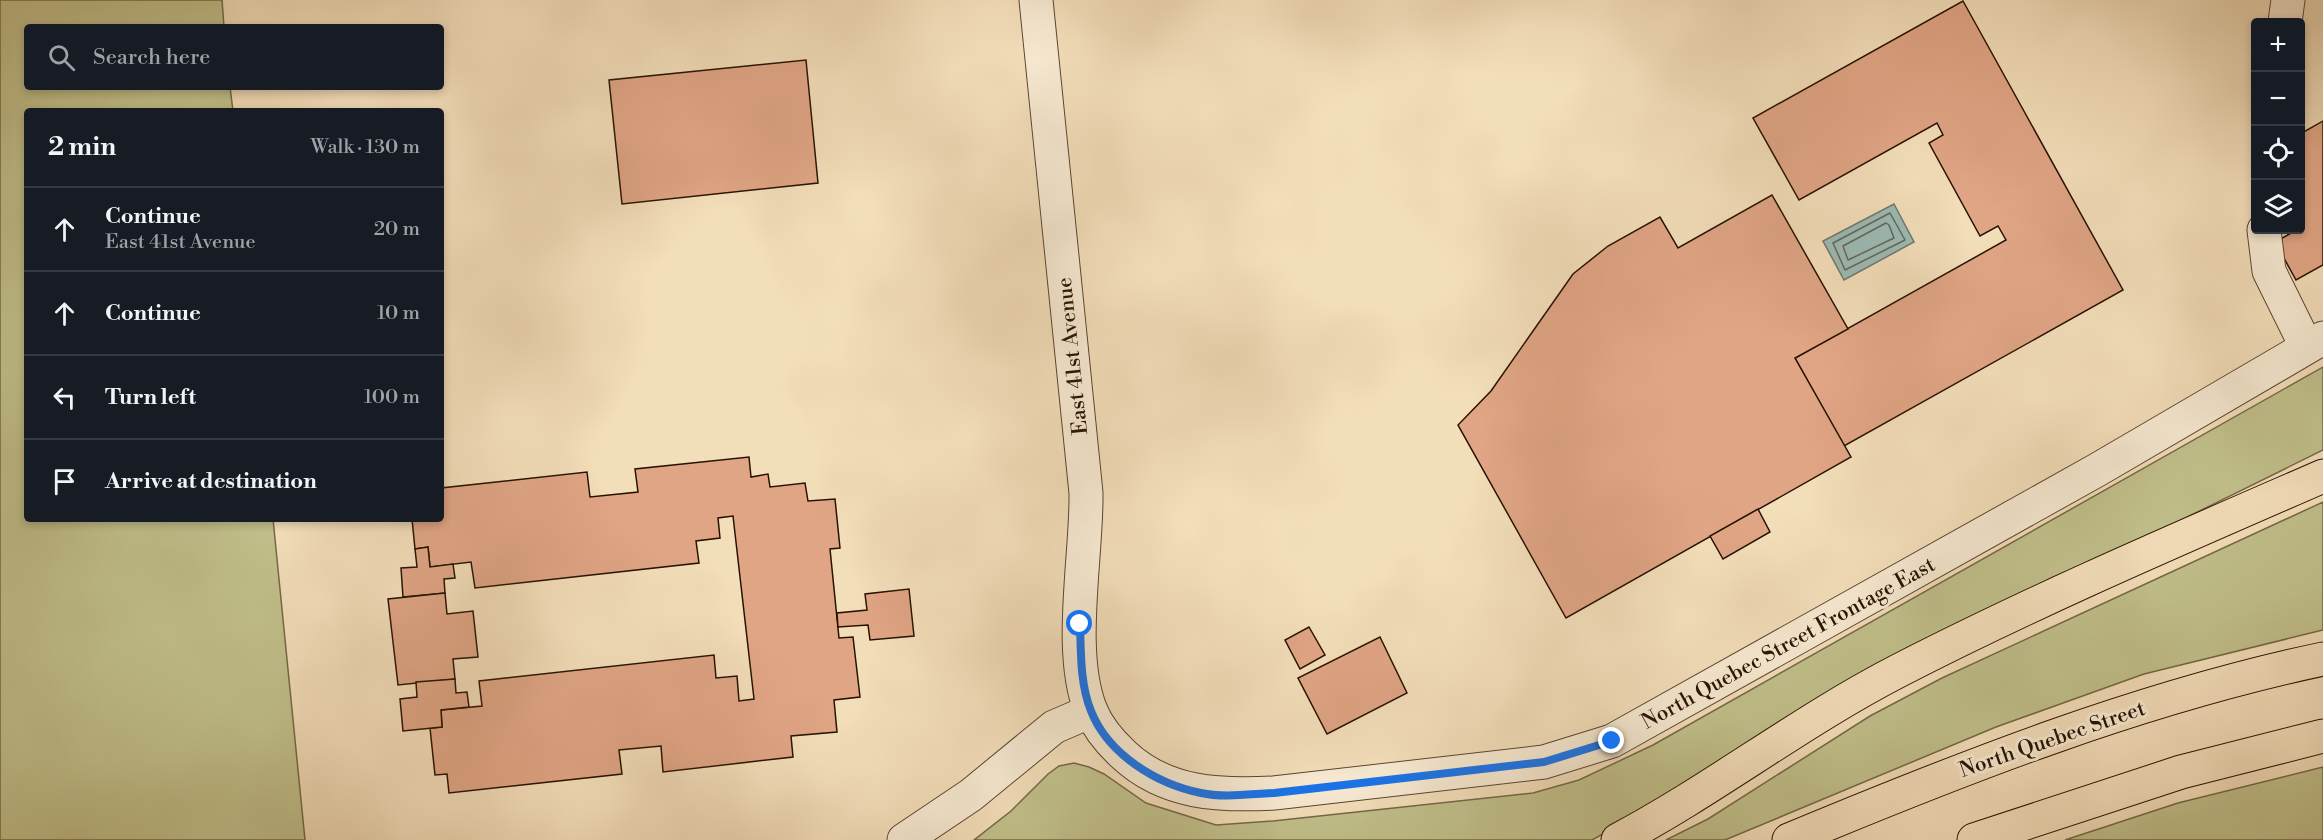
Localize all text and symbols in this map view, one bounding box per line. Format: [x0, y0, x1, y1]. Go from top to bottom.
map controls [2251, 18, 2305, 234]
button: + [2251, 18, 2305, 72]
search box [24, 24, 444, 90]
icon: search [45, 41, 78, 74]
text: Search here [93, 44, 210, 71]
button: − [2251, 72, 2305, 126]
button: locate [2251, 126, 2305, 180]
text: 2 min [48, 131, 116, 163]
text: Walk · 130 m [311, 135, 420, 160]
button: layers [2251, 180, 2305, 234]
text: Continue [105, 203, 201, 230]
icon: ahead [48, 213, 81, 246]
text: 20 m [374, 217, 420, 242]
text: East 41st Avenue [105, 230, 256, 255]
street label: East 41st Avenue [1052, 276, 1094, 436]
icon: ahead [48, 297, 81, 330]
text: Continue [105, 300, 201, 327]
text: 10 m [377, 301, 420, 326]
icon: left [48, 381, 81, 414]
text: Turn left [105, 384, 196, 411]
text: 100 m [364, 385, 420, 410]
icon: arrive [48, 465, 81, 498]
text: Arrive at destination [105, 468, 317, 495]
street label: North Quebec Street Frontage East [1637, 552, 1940, 736]
route start [1066, 610, 1092, 636]
street label: North Quebec Street [1956, 696, 2149, 784]
route end [1598, 727, 1624, 753]

